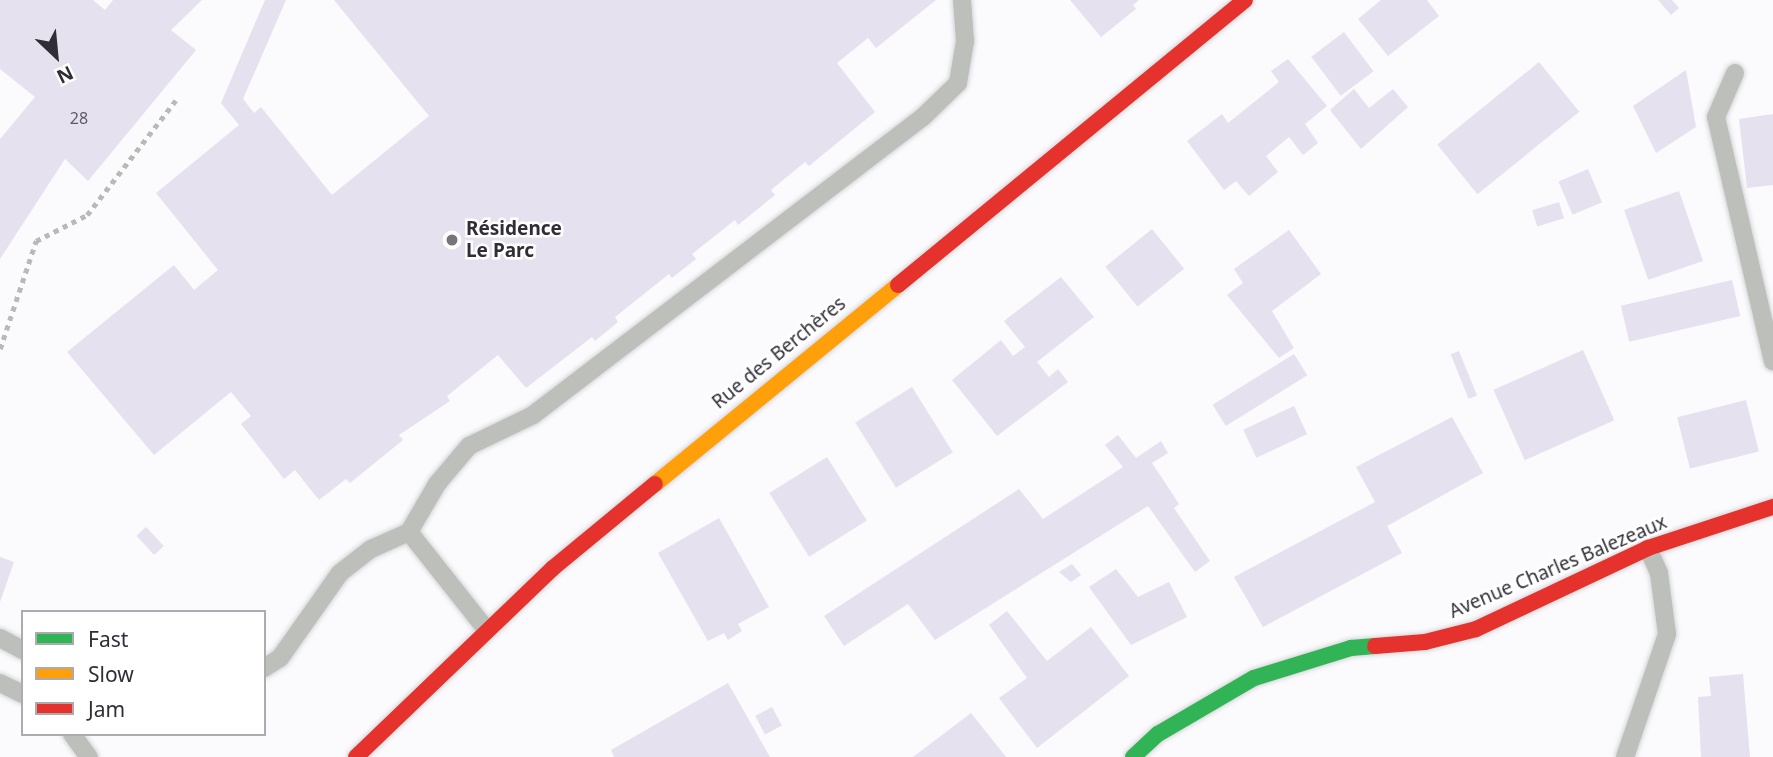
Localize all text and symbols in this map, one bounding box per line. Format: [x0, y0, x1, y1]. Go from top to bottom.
north arrow [21, 21, 91, 91]
text: N [53, 60, 78, 90]
house number: 28 [70, 108, 88, 128]
place label: Résidence Le Parc [466, 218, 562, 262]
marker: Résidence Le Parc [444, 232, 460, 248]
street label: Rue des Berchères [708, 292, 850, 414]
street label: Avenue Charles Balezeaux [1446, 511, 1670, 623]
legend [21, 610, 266, 736]
text: Fast [88, 625, 128, 653]
text: Slow [88, 660, 134, 688]
text: Jam [88, 695, 125, 723]

